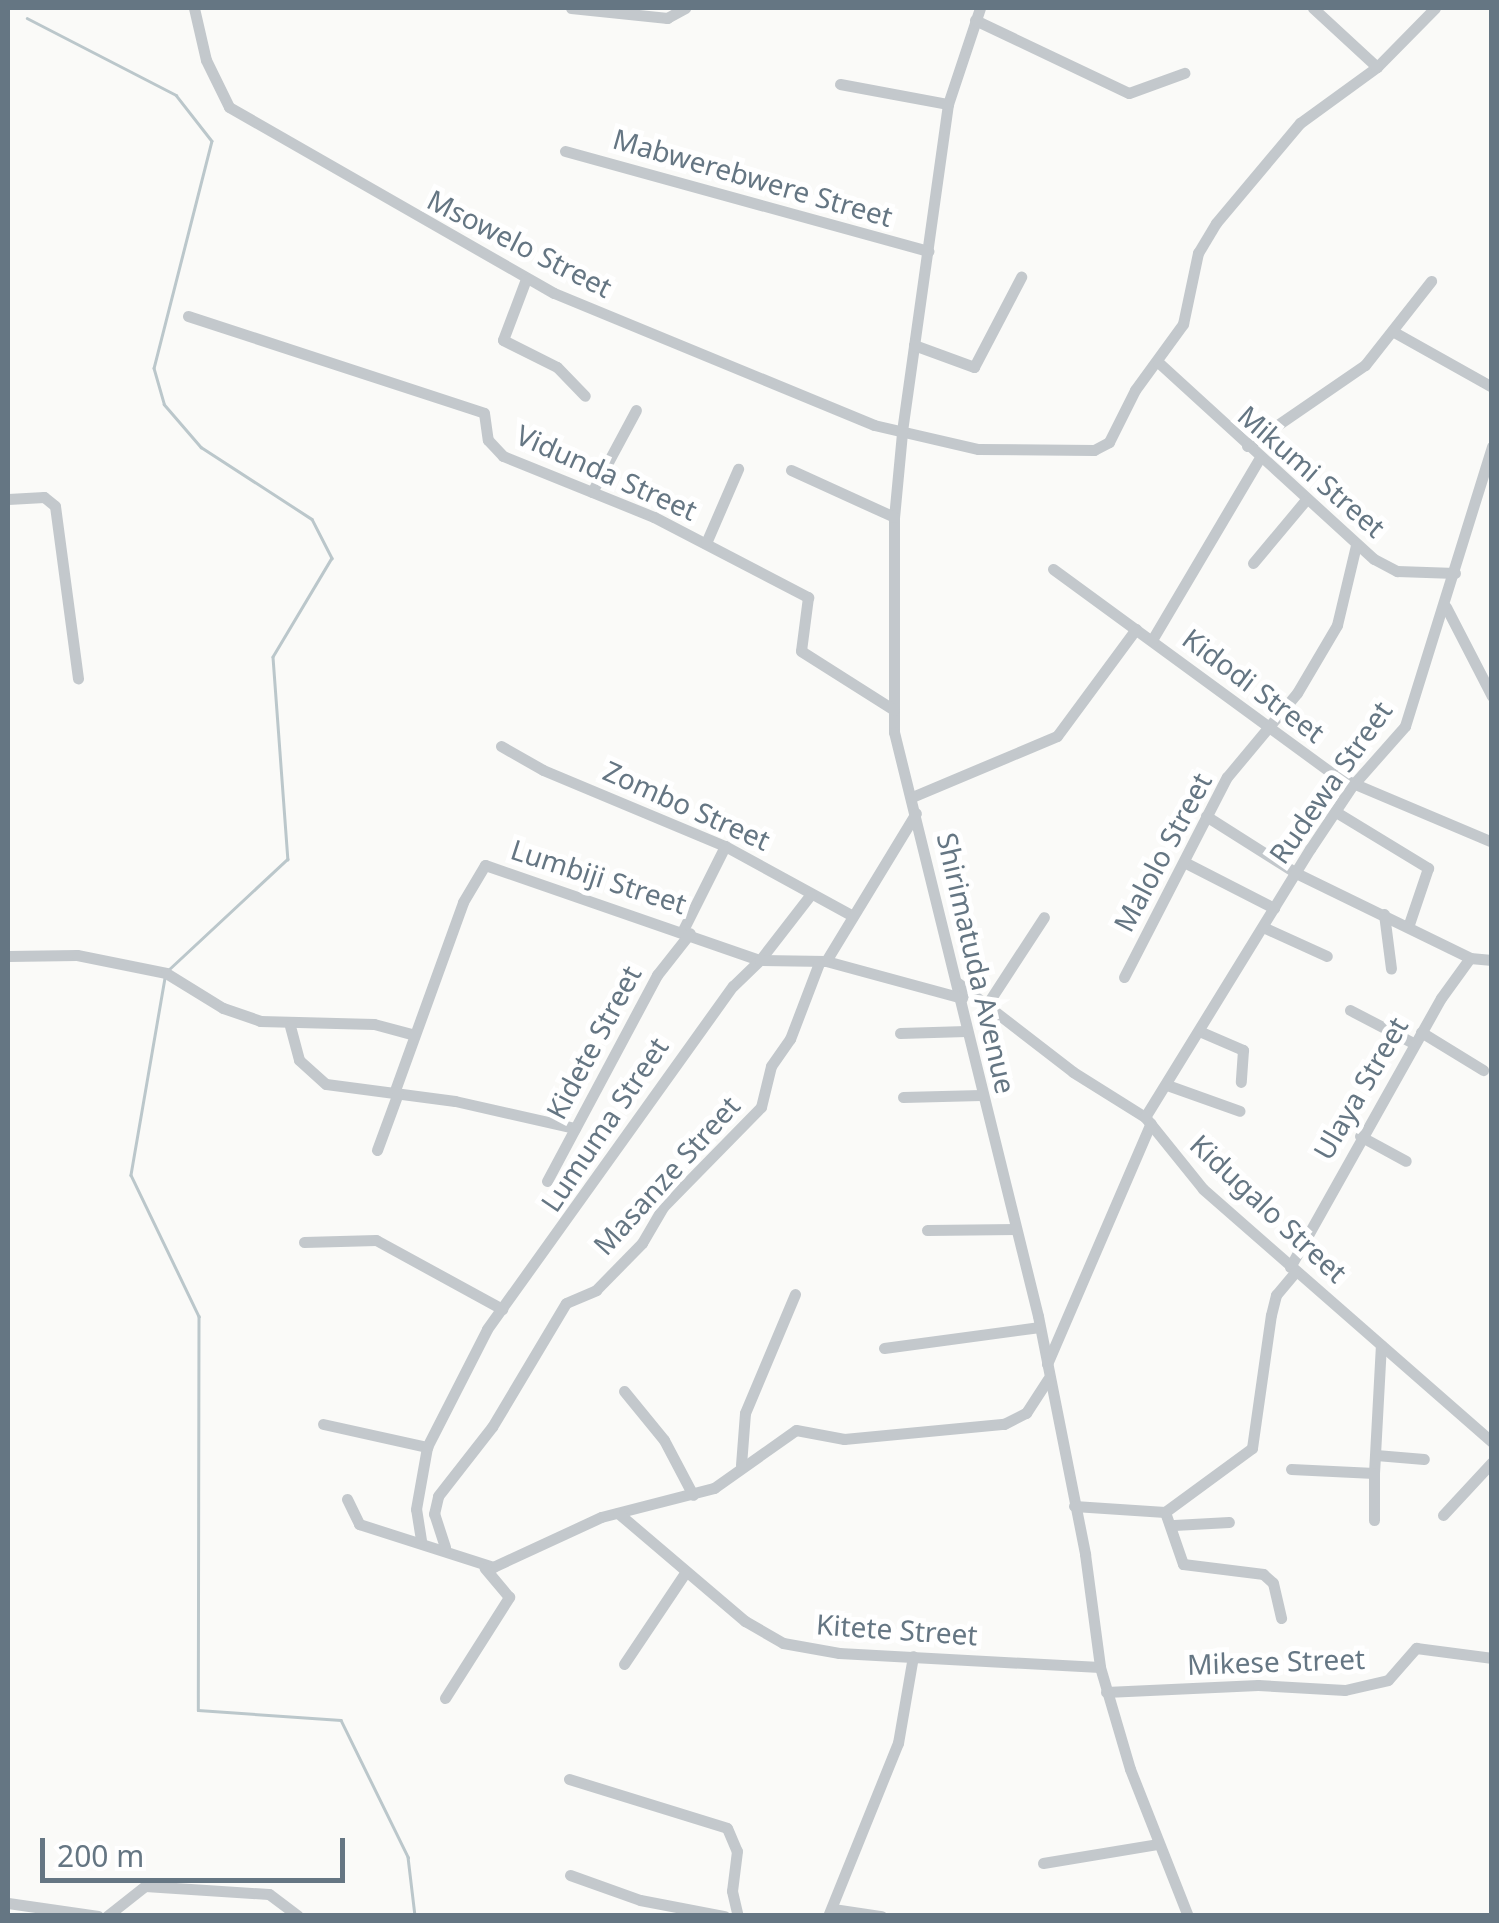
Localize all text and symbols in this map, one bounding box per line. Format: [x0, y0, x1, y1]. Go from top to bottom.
street label: Mabwerebwere Street [609, 121, 897, 233]
street label: Msowelo Street [422, 182, 618, 304]
street label: Mikumi Street [1232, 398, 1392, 544]
street label: Vidunda Street [511, 417, 703, 527]
street label: Kidodi Street [1177, 621, 1331, 749]
street label: Rudewa Street [1262, 694, 1398, 870]
street label: Zombo Street [599, 753, 775, 857]
street label: Malolo Street [1106, 767, 1218, 937]
street label: Shirimatuda Avenue [931, 829, 1023, 1097]
street label: Lumbiji Street [507, 832, 691, 920]
street label: Kidete Street [539, 960, 647, 1124]
street label: Ulaya Street [1306, 1011, 1414, 1165]
street label: Lumuma Street [533, 1031, 675, 1217]
street label: Masanze Street [586, 1089, 746, 1261]
street label: Kidugalo Street [1184, 1127, 1354, 1289]
street label: Kitete Street [815, 1607, 979, 1651]
street label: Mikese Street [1186, 1641, 1366, 1681]
scale bar [45, 1818, 350, 1880]
text: 200 m [57, 1835, 144, 1876]

